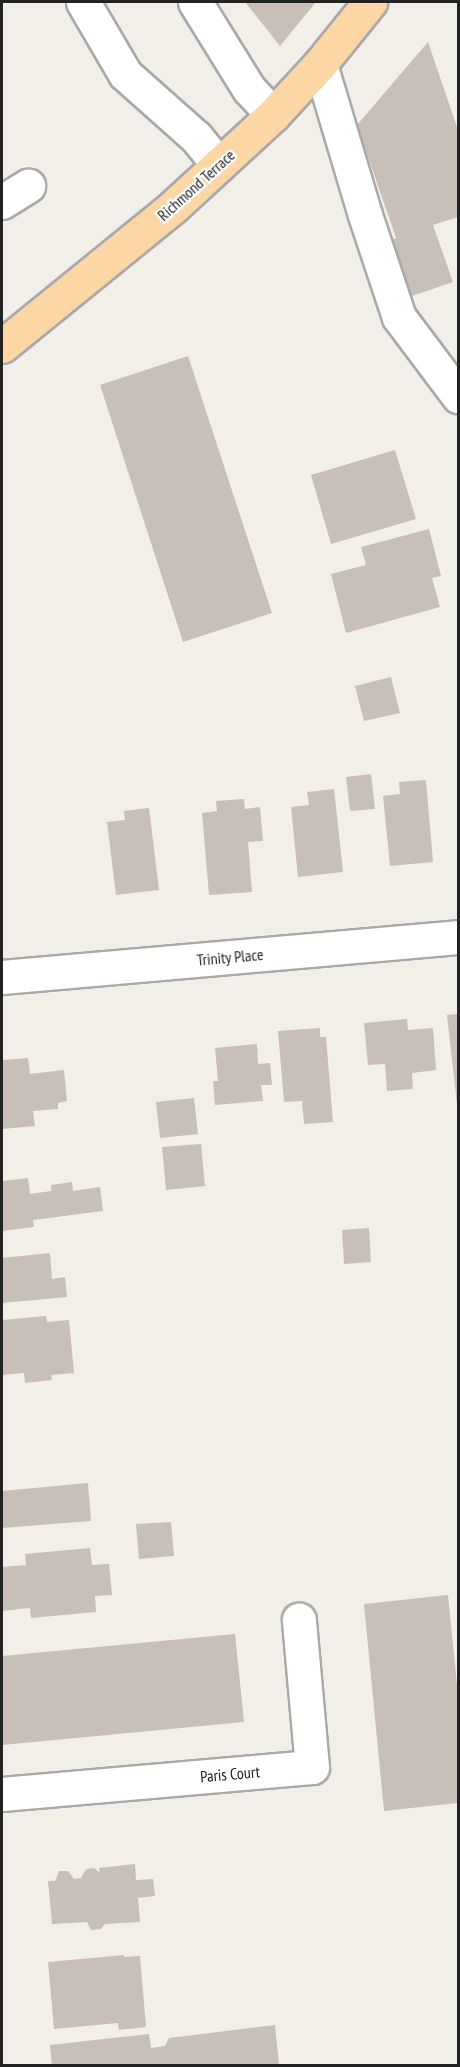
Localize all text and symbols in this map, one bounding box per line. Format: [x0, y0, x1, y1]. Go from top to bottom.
street label: Richmond Terrace [153, 145, 239, 225]
street label: Trinity Place [196, 945, 264, 969]
street label: Paris Court [199, 1762, 261, 1786]

